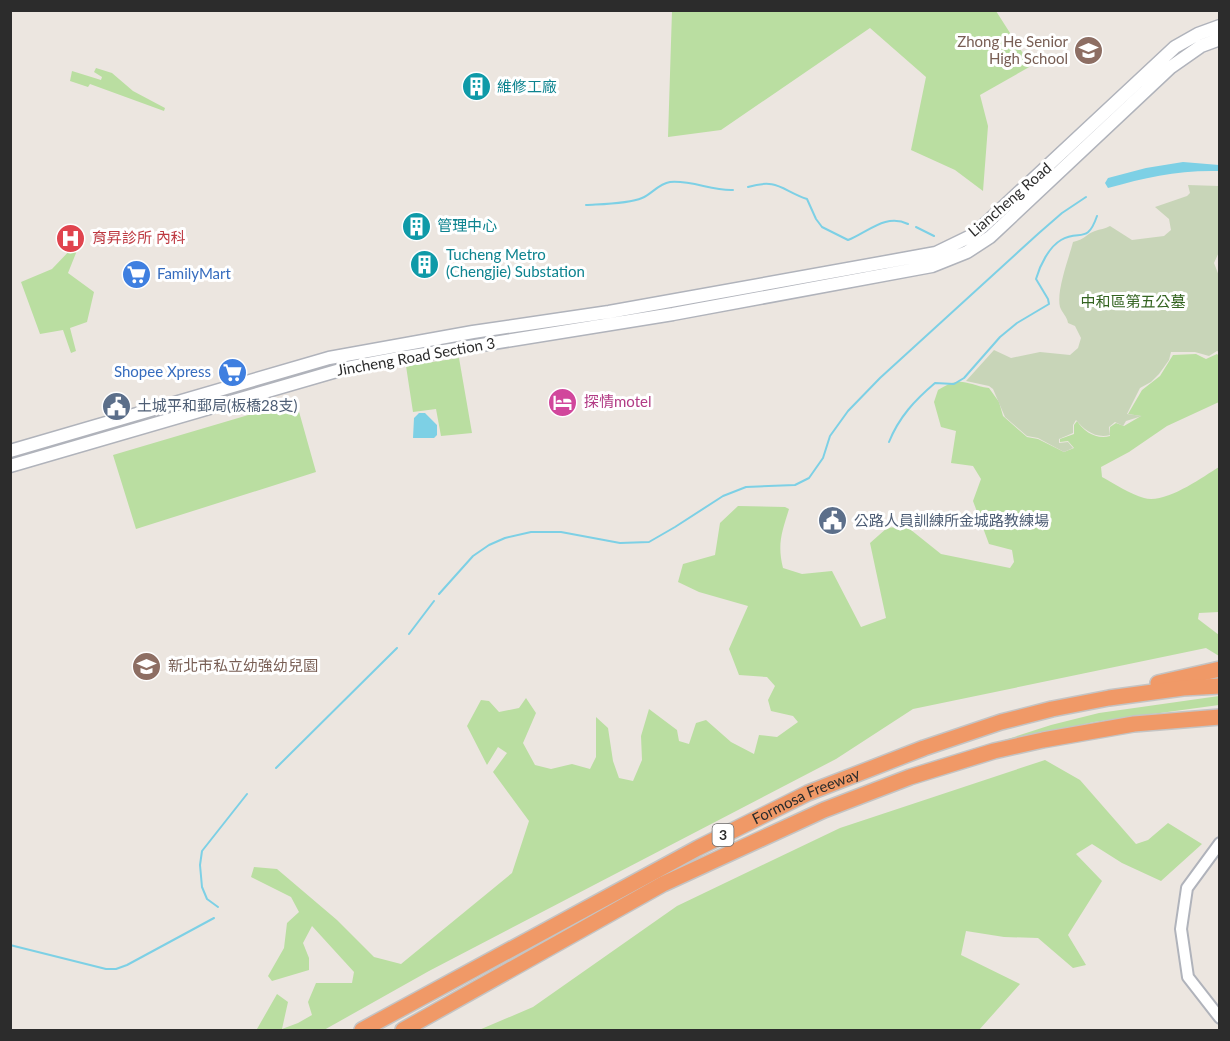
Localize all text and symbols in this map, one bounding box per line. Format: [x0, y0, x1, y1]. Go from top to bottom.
place label: Zhong He Senior High School [957, 32, 1069, 67]
school or university icon: Zhong He Senior High School [1073, 35, 1105, 67]
building icon: 維修工廠 [460, 71, 492, 103]
place label: 維修工廠 [497, 77, 557, 95]
street label: Liancheng Road [964, 158, 1054, 240]
building icon: 管理中心 [400, 210, 432, 242]
place label: 管理中心 [437, 216, 497, 234]
hospital icon: 育昇診所 內科 [55, 222, 87, 254]
place label: 育昇診所 內科 [92, 228, 186, 246]
place label: Tucheng Metro (Chengjie) Substation [446, 245, 585, 280]
building icon: Tucheng Metro (Chengjie) Substation [409, 248, 441, 280]
supermarket icon: FamilyMart [120, 258, 152, 290]
place label: FamilyMart [157, 264, 232, 282]
park label: 中和區第五公墓 [1080, 292, 1186, 310]
street label: Jincheng Road Section 3 [335, 333, 496, 379]
supermarket icon: Shopee Xpress [216, 356, 248, 388]
place label: Shopee Xpress [114, 362, 211, 380]
hotel icon: 探情motel [547, 386, 579, 418]
public building icon: 土城平和郵局(板橋28支) [100, 390, 132, 422]
place label: 探情motel [584, 392, 652, 410]
place label: 土城平和郵局(板橋28支) [137, 396, 297, 414]
public building icon: 公路人員訓練所金城路教練場 [817, 505, 849, 537]
place label: 公路人員訓練所金城路教練場 [854, 511, 1049, 529]
school or university icon: 新北市私立幼強幼兒園 [131, 650, 163, 682]
place label: 新北市私立幼強幼兒園 [168, 656, 318, 674]
street label: Formosa Freeway [749, 764, 862, 827]
road number: 3 [712, 824, 734, 846]

